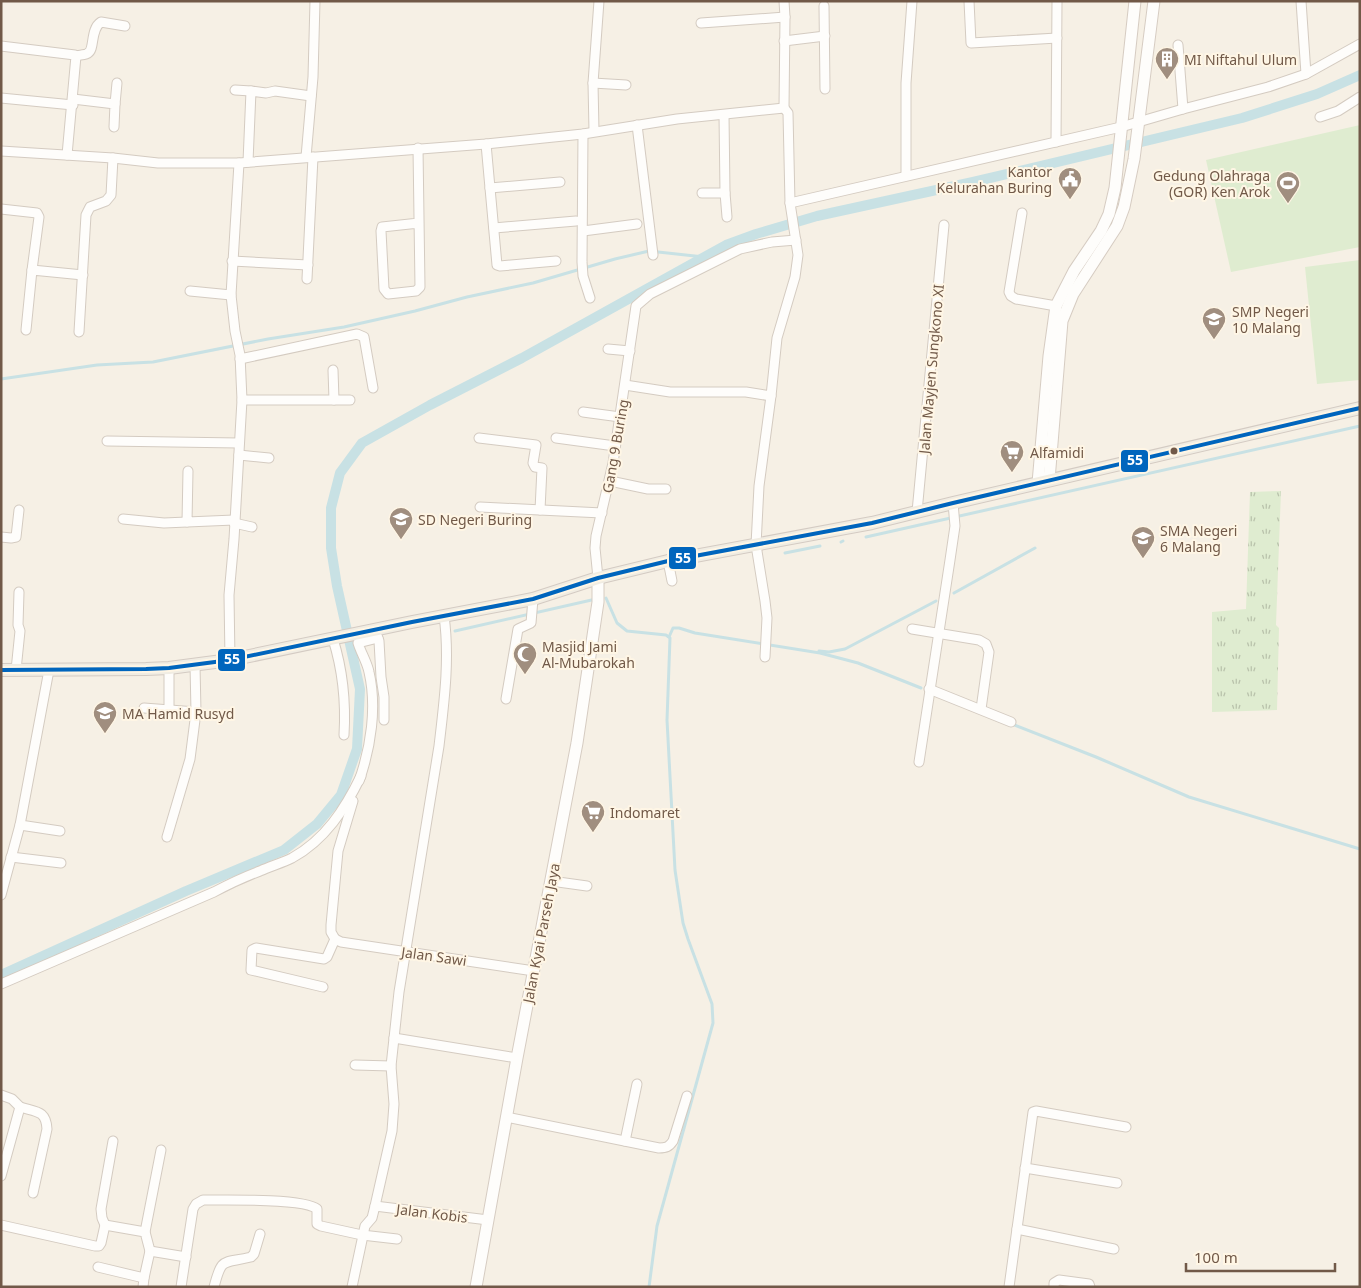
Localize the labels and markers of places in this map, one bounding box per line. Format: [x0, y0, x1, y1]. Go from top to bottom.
building icon: MI Niftahul Ulum [1154, 46, 1180, 80]
place label: MI Niftahul Ulum [1184, 50, 1297, 69]
place label: Kantor Kelurahan Buring [937, 162, 1052, 197]
public building icon: Kantor Kelurahan Buring [1057, 166, 1083, 200]
place label: Gedung Olahraga (GOR) Ken Arok [1153, 166, 1271, 201]
sports icon: Gedung Olahraga (GOR) Ken Arok [1275, 170, 1301, 204]
place label: SMP Negeri 10 Malang [1232, 302, 1309, 337]
school or university icon: SMP Negeri 10 Malang [1201, 306, 1227, 340]
supermarket icon: Alfamidi [999, 439, 1025, 473]
place label: Alfamidi [1030, 443, 1084, 462]
unlabelled marker [1169, 446, 1179, 456]
school or university icon: SD Negeri Buring [388, 506, 414, 540]
place label: SD Negeri Buring [418, 510, 532, 529]
place label: SMA Negeri 6 Malang [1160, 521, 1237, 556]
school or university icon: SMA Negeri 6 Malang [1130, 525, 1156, 559]
place label: Masjid Jami Al-Mubarokah [542, 637, 635, 672]
mosque icon: Masjid Jami Al-Mubarokah [512, 641, 538, 675]
school or university icon: MA Hamid Rusyd [92, 700, 118, 734]
place label: MA Hamid Rusyd [122, 704, 234, 723]
supermarket icon: Indomaret [580, 799, 606, 833]
place label: Indomaret [610, 803, 680, 822]

